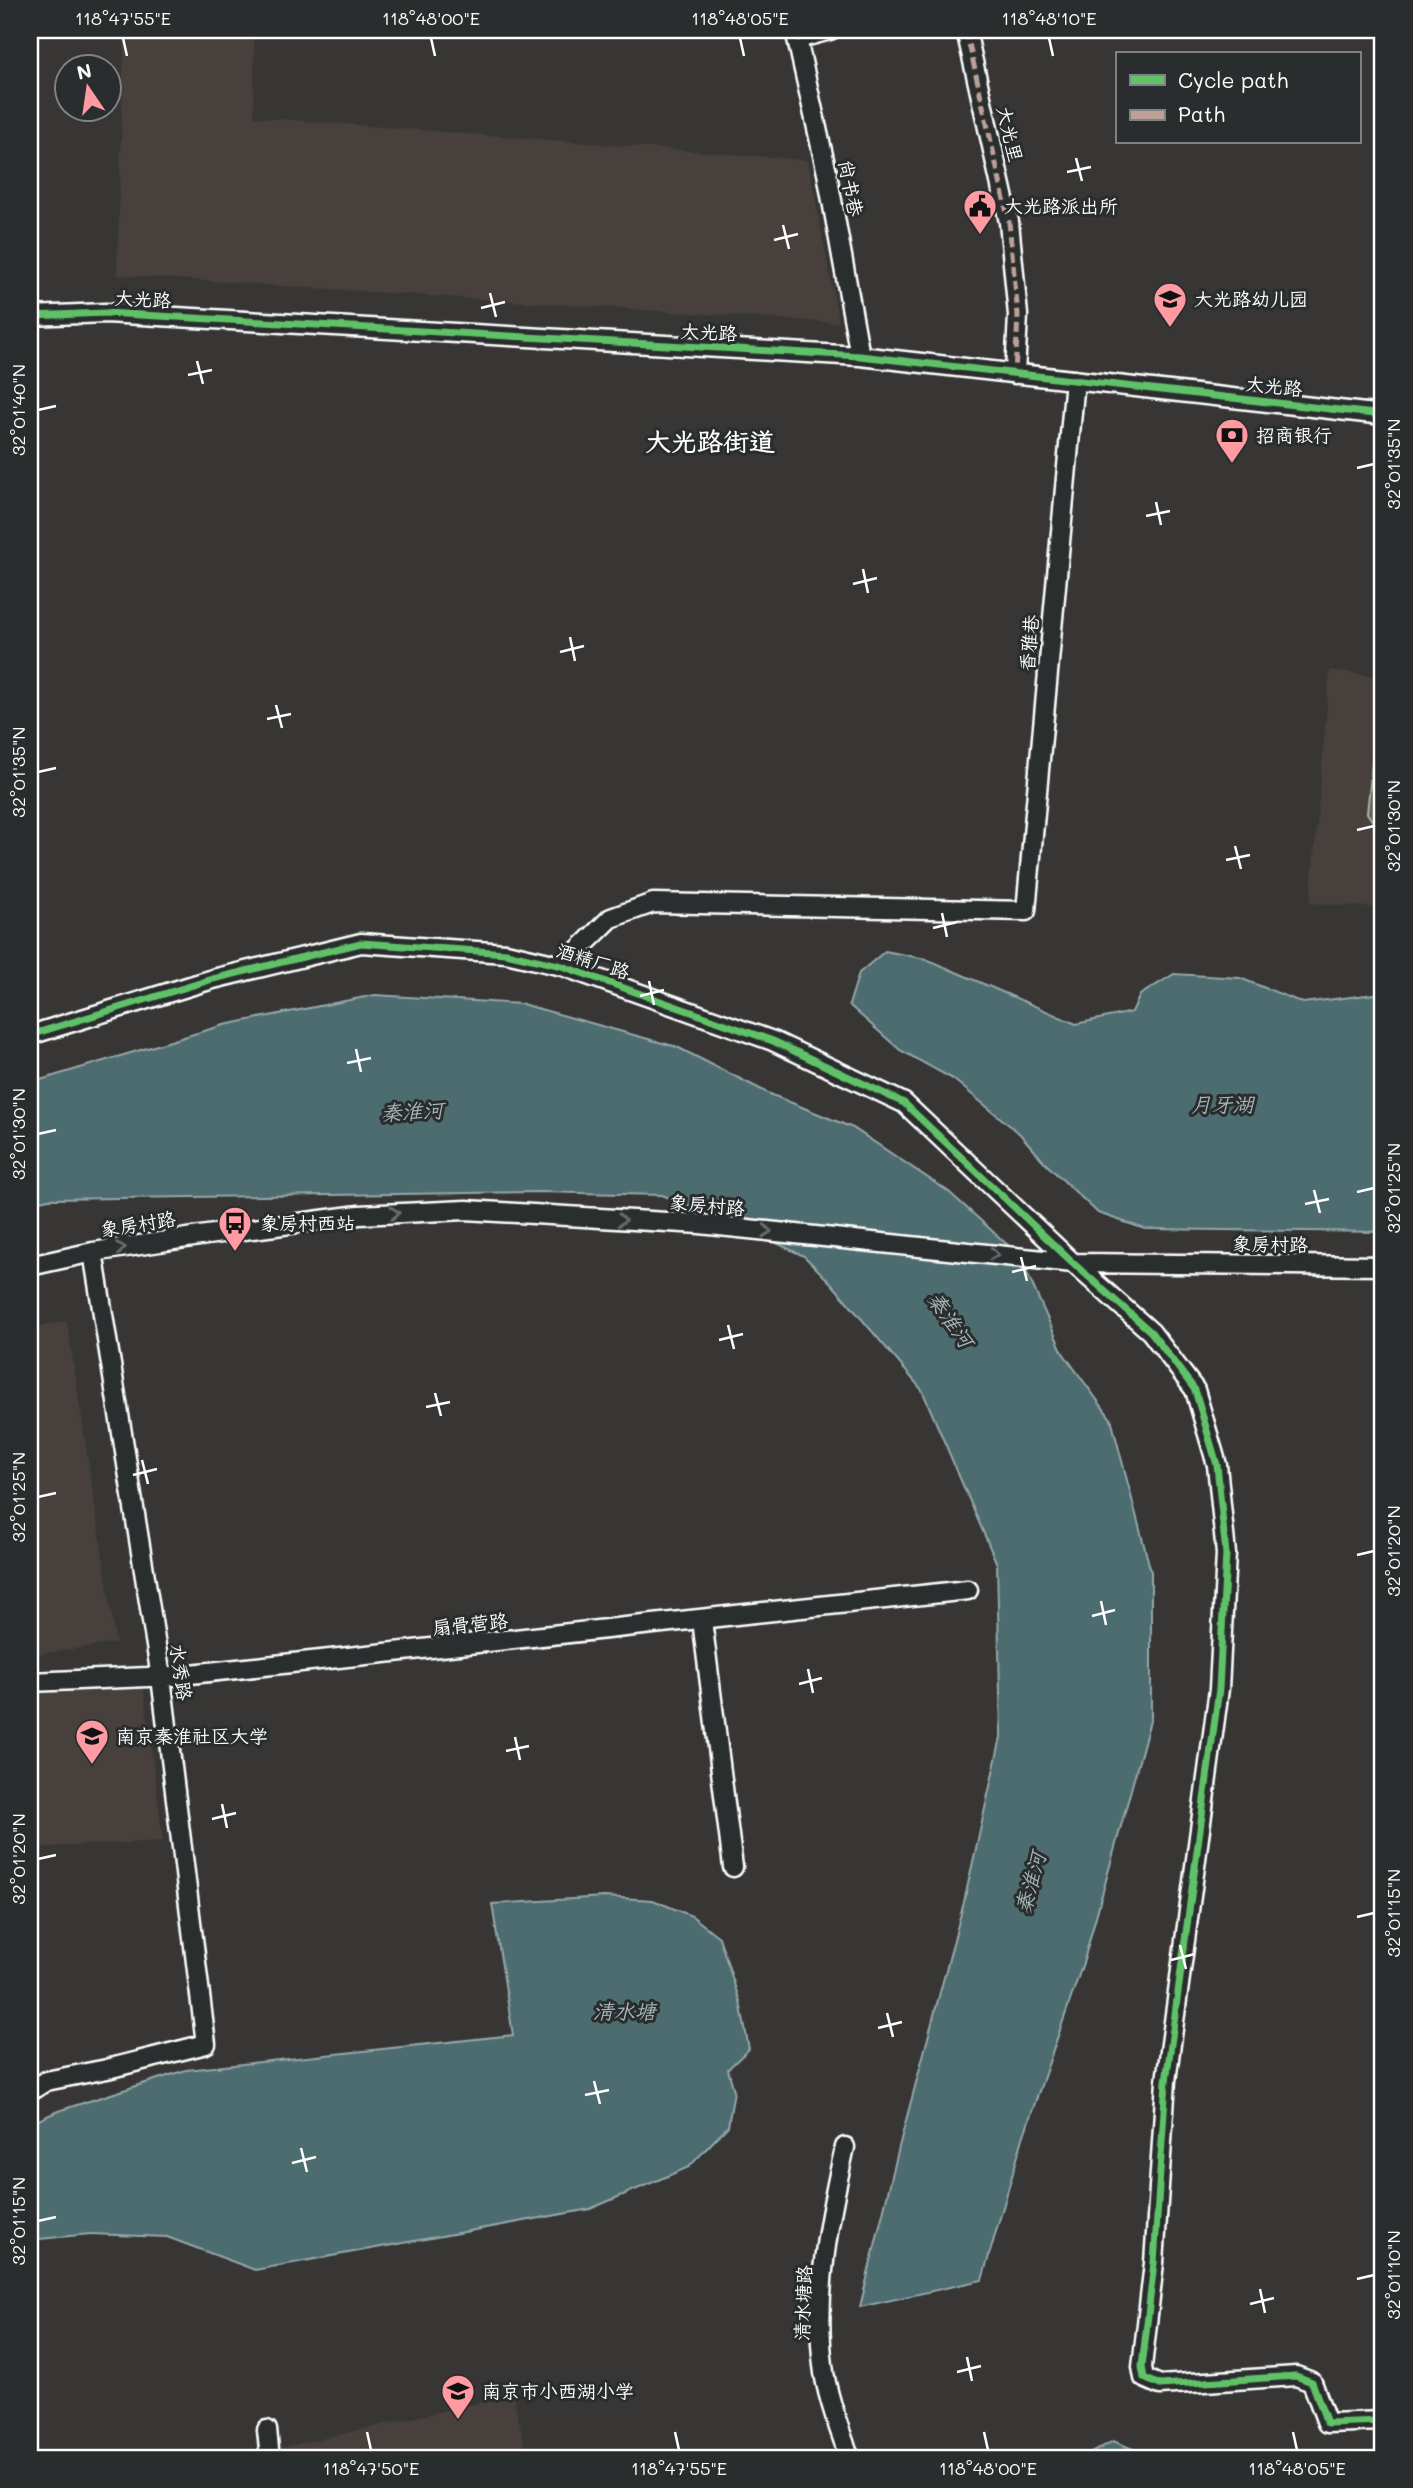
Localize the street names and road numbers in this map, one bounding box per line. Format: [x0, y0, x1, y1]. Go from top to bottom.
street label: 大光里 [992, 103, 1029, 164]
street label: 尚书巷 [834, 158, 869, 218]
street label: 大光路 [114, 285, 172, 312]
street label: 大光路 [680, 318, 738, 345]
street label: 大光路 [1244, 370, 1304, 401]
street label: 香雅巷 [1014, 613, 1043, 672]
street label: 酒精厂路 [553, 937, 633, 984]
street label: 象房村路 [668, 1189, 746, 1220]
street label: 象房村路 [98, 1205, 177, 1242]
street label: 象房村路 [1232, 1230, 1308, 1257]
street label: 扇骨营路 [431, 1607, 509, 1640]
street label: 水秀路 [165, 1642, 198, 1702]
street label: 清水塘路 [789, 2265, 816, 2341]

